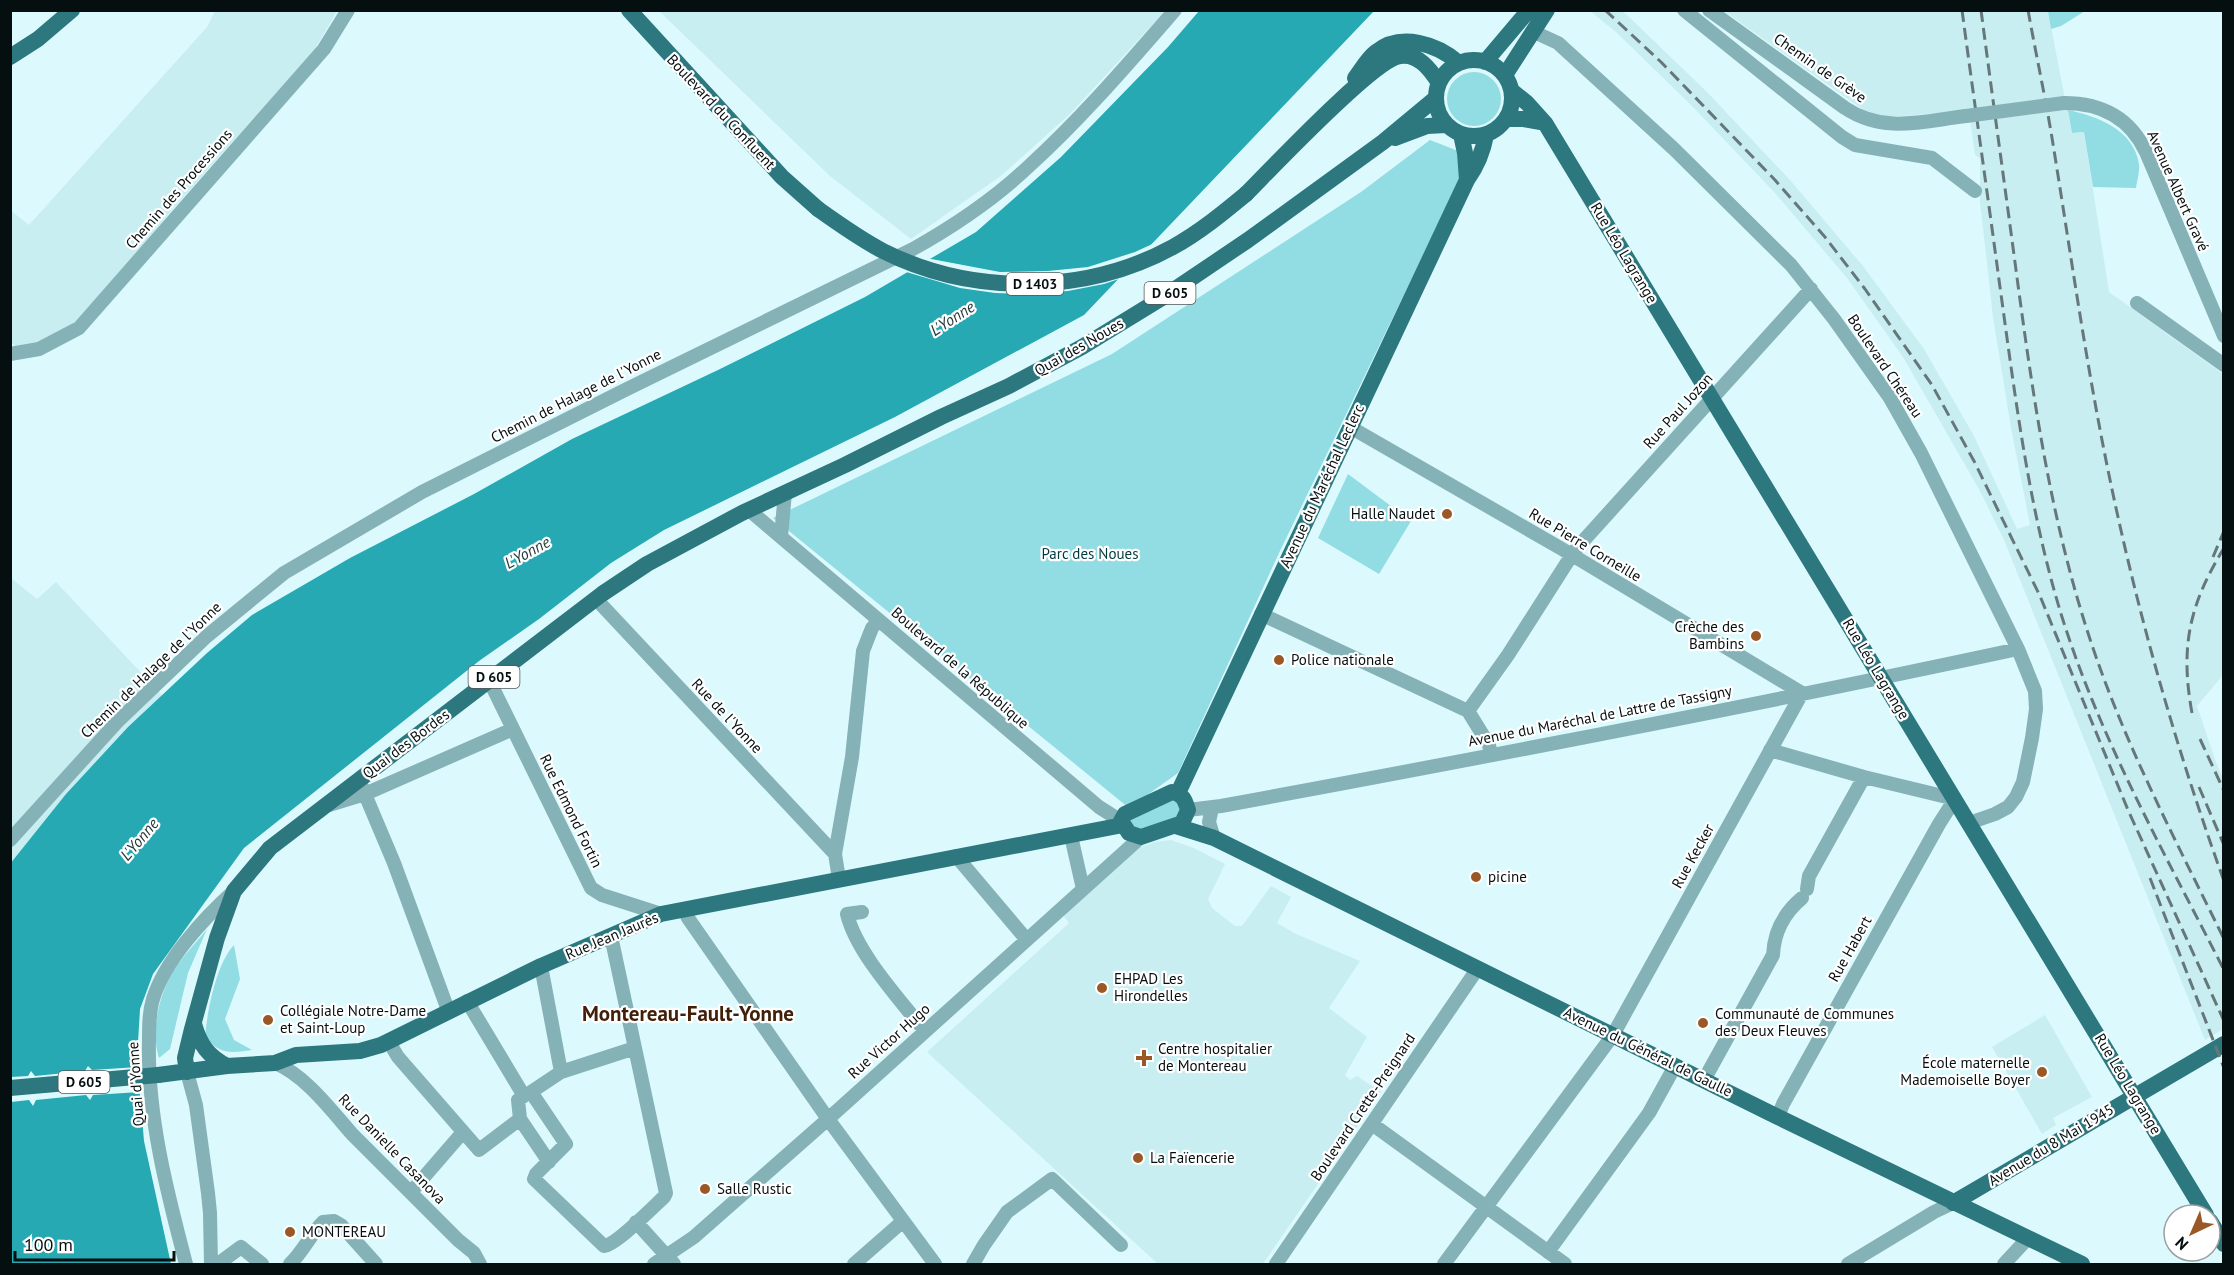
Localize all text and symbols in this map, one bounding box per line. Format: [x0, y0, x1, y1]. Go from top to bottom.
street label: Chemin de Grève [1770, 29, 1870, 107]
street label: Boulevard du Confluent [663, 50, 780, 173]
street label: Chemin des Processions [121, 125, 236, 253]
street label: Avenue Albert Gravé [2143, 127, 2214, 254]
street label: Rue Léo Lagrange [1587, 199, 1662, 307]
road number: D 1403 [1006, 273, 1064, 295]
road number: D 605 [1144, 282, 1196, 304]
water label: L'Yonne [926, 296, 979, 340]
street label: Boulevard Chéreau [1844, 310, 1927, 421]
street label: Quai des Noues [1031, 313, 1127, 380]
street label: Chemin de Halage de l'Yonne [487, 344, 664, 447]
street label: Rue Paul Jozon [1639, 369, 1717, 452]
street label: Avenue du Maréchal Leclerc [1275, 401, 1368, 571]
place label: Halle Naudet [1351, 504, 1435, 523]
street label: Rue Pierre Corneille [1526, 504, 1645, 586]
marker: Halle Naudet [1440, 507, 1454, 521]
water label: L'Yonne [501, 531, 554, 573]
park label: Parc des Noues [1042, 544, 1138, 563]
street label: Chemin de Halage de l'Yonne [76, 597, 225, 742]
street label: Boulevard de la République [888, 603, 1033, 733]
street label: Rue Léo Lagrange [1839, 615, 1914, 723]
place label: Crèche des Bambins [1675, 617, 1744, 653]
marker: Crèche des Bambins [1749, 629, 1763, 643]
place label: Police nationale [1291, 650, 1394, 669]
marker: Police nationale [1272, 653, 1286, 667]
road number: D 605 [468, 666, 520, 688]
street label: Rue de l'Yonne [688, 674, 767, 757]
street label: Avenue du Maréchal de Lattre de Tassigny [1466, 681, 1733, 750]
street label: Quai des Bordes [359, 705, 453, 782]
street label: Rue Edmond Fortin [536, 751, 607, 871]
water label: L'Yonne [116, 813, 163, 864]
street label: Rue Kecker [1667, 820, 1718, 891]
place label: picine [1488, 867, 1527, 886]
marker: picine [1469, 870, 1483, 884]
street label: Rue Jean Jaurès [563, 907, 661, 964]
street label: Rue Habert [1824, 913, 1875, 985]
place label: EHPAD Les Hirondelles [1114, 969, 1188, 1005]
marker: EHPAD Les Hirondelles [1095, 981, 1109, 995]
street label: Rue Victor Hugo [844, 999, 934, 1082]
district label: Montereau-Fault-Yonne [582, 1000, 794, 1027]
place label: Collégiale Notre-Dame et Saint-Loup [280, 1001, 426, 1037]
street label: Avenue du Général de Gaulle [1561, 1002, 1736, 1101]
place label: Communauté de Communes des Deux Fleuves [1715, 1004, 1894, 1040]
marker: Collégiale Notre-Dame et Saint-Loup [261, 1013, 275, 1027]
marker: Communauté de Communes des Deux Fleuves [1696, 1016, 1710, 1030]
street label: Boulevard Crette-Preignard [1306, 1029, 1419, 1184]
street label: Rue Léo Lagrange [2091, 1030, 2166, 1138]
place label: Centre hospitalier de Montereau [1158, 1039, 1272, 1075]
street label: Quai d'Yonne [123, 1041, 148, 1127]
marker: Centre hospitalier de Montereau [1135, 1049, 1153, 1067]
place label: École maternelle Mademoiselle Boyer [1900, 1053, 2030, 1089]
marker: École maternelle Mademoiselle Boyer [2035, 1065, 2049, 1079]
road number: D 605 [58, 1071, 110, 1093]
street label: Rue Danielle Casanova [335, 1089, 450, 1208]
street label: Avenue du 8 Mai 1945 [1984, 1100, 2117, 1190]
place label: La Faïencerie [1150, 1148, 1235, 1167]
marker: La Faïencerie [1131, 1151, 1145, 1165]
place label: Salle Rustic [717, 1179, 792, 1198]
marker: Salle Rustic [698, 1182, 712, 1196]
north arrow [2162, 1203, 2222, 1263]
place label: MONTEREAU [302, 1222, 386, 1241]
scale bar [15, 1224, 174, 1262]
marker: MONTEREAU [283, 1225, 297, 1239]
text: 100 m [24, 1233, 73, 1256]
text: N [2171, 1233, 2192, 1255]

